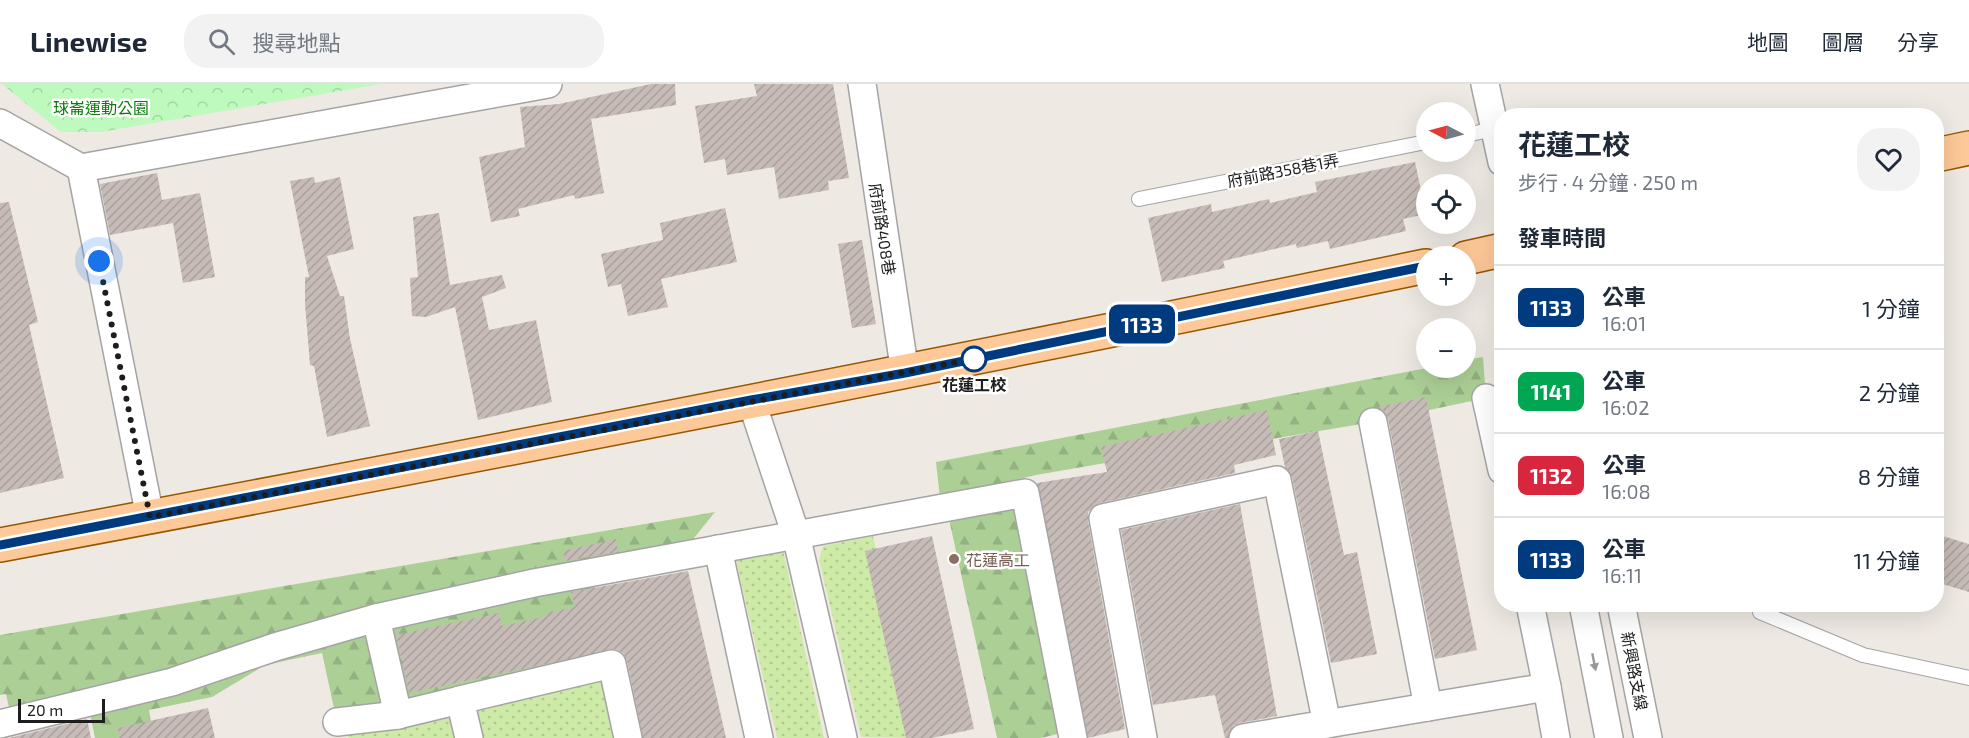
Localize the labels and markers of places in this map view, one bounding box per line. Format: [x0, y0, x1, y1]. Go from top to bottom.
marker: 花蓮工校 [961, 346, 987, 372]
place label: 花蓮工校 [942, 375, 1007, 394]
place label: 花蓮高工 [966, 550, 1030, 569]
marker: 花蓮高工 [947, 552, 961, 566]

